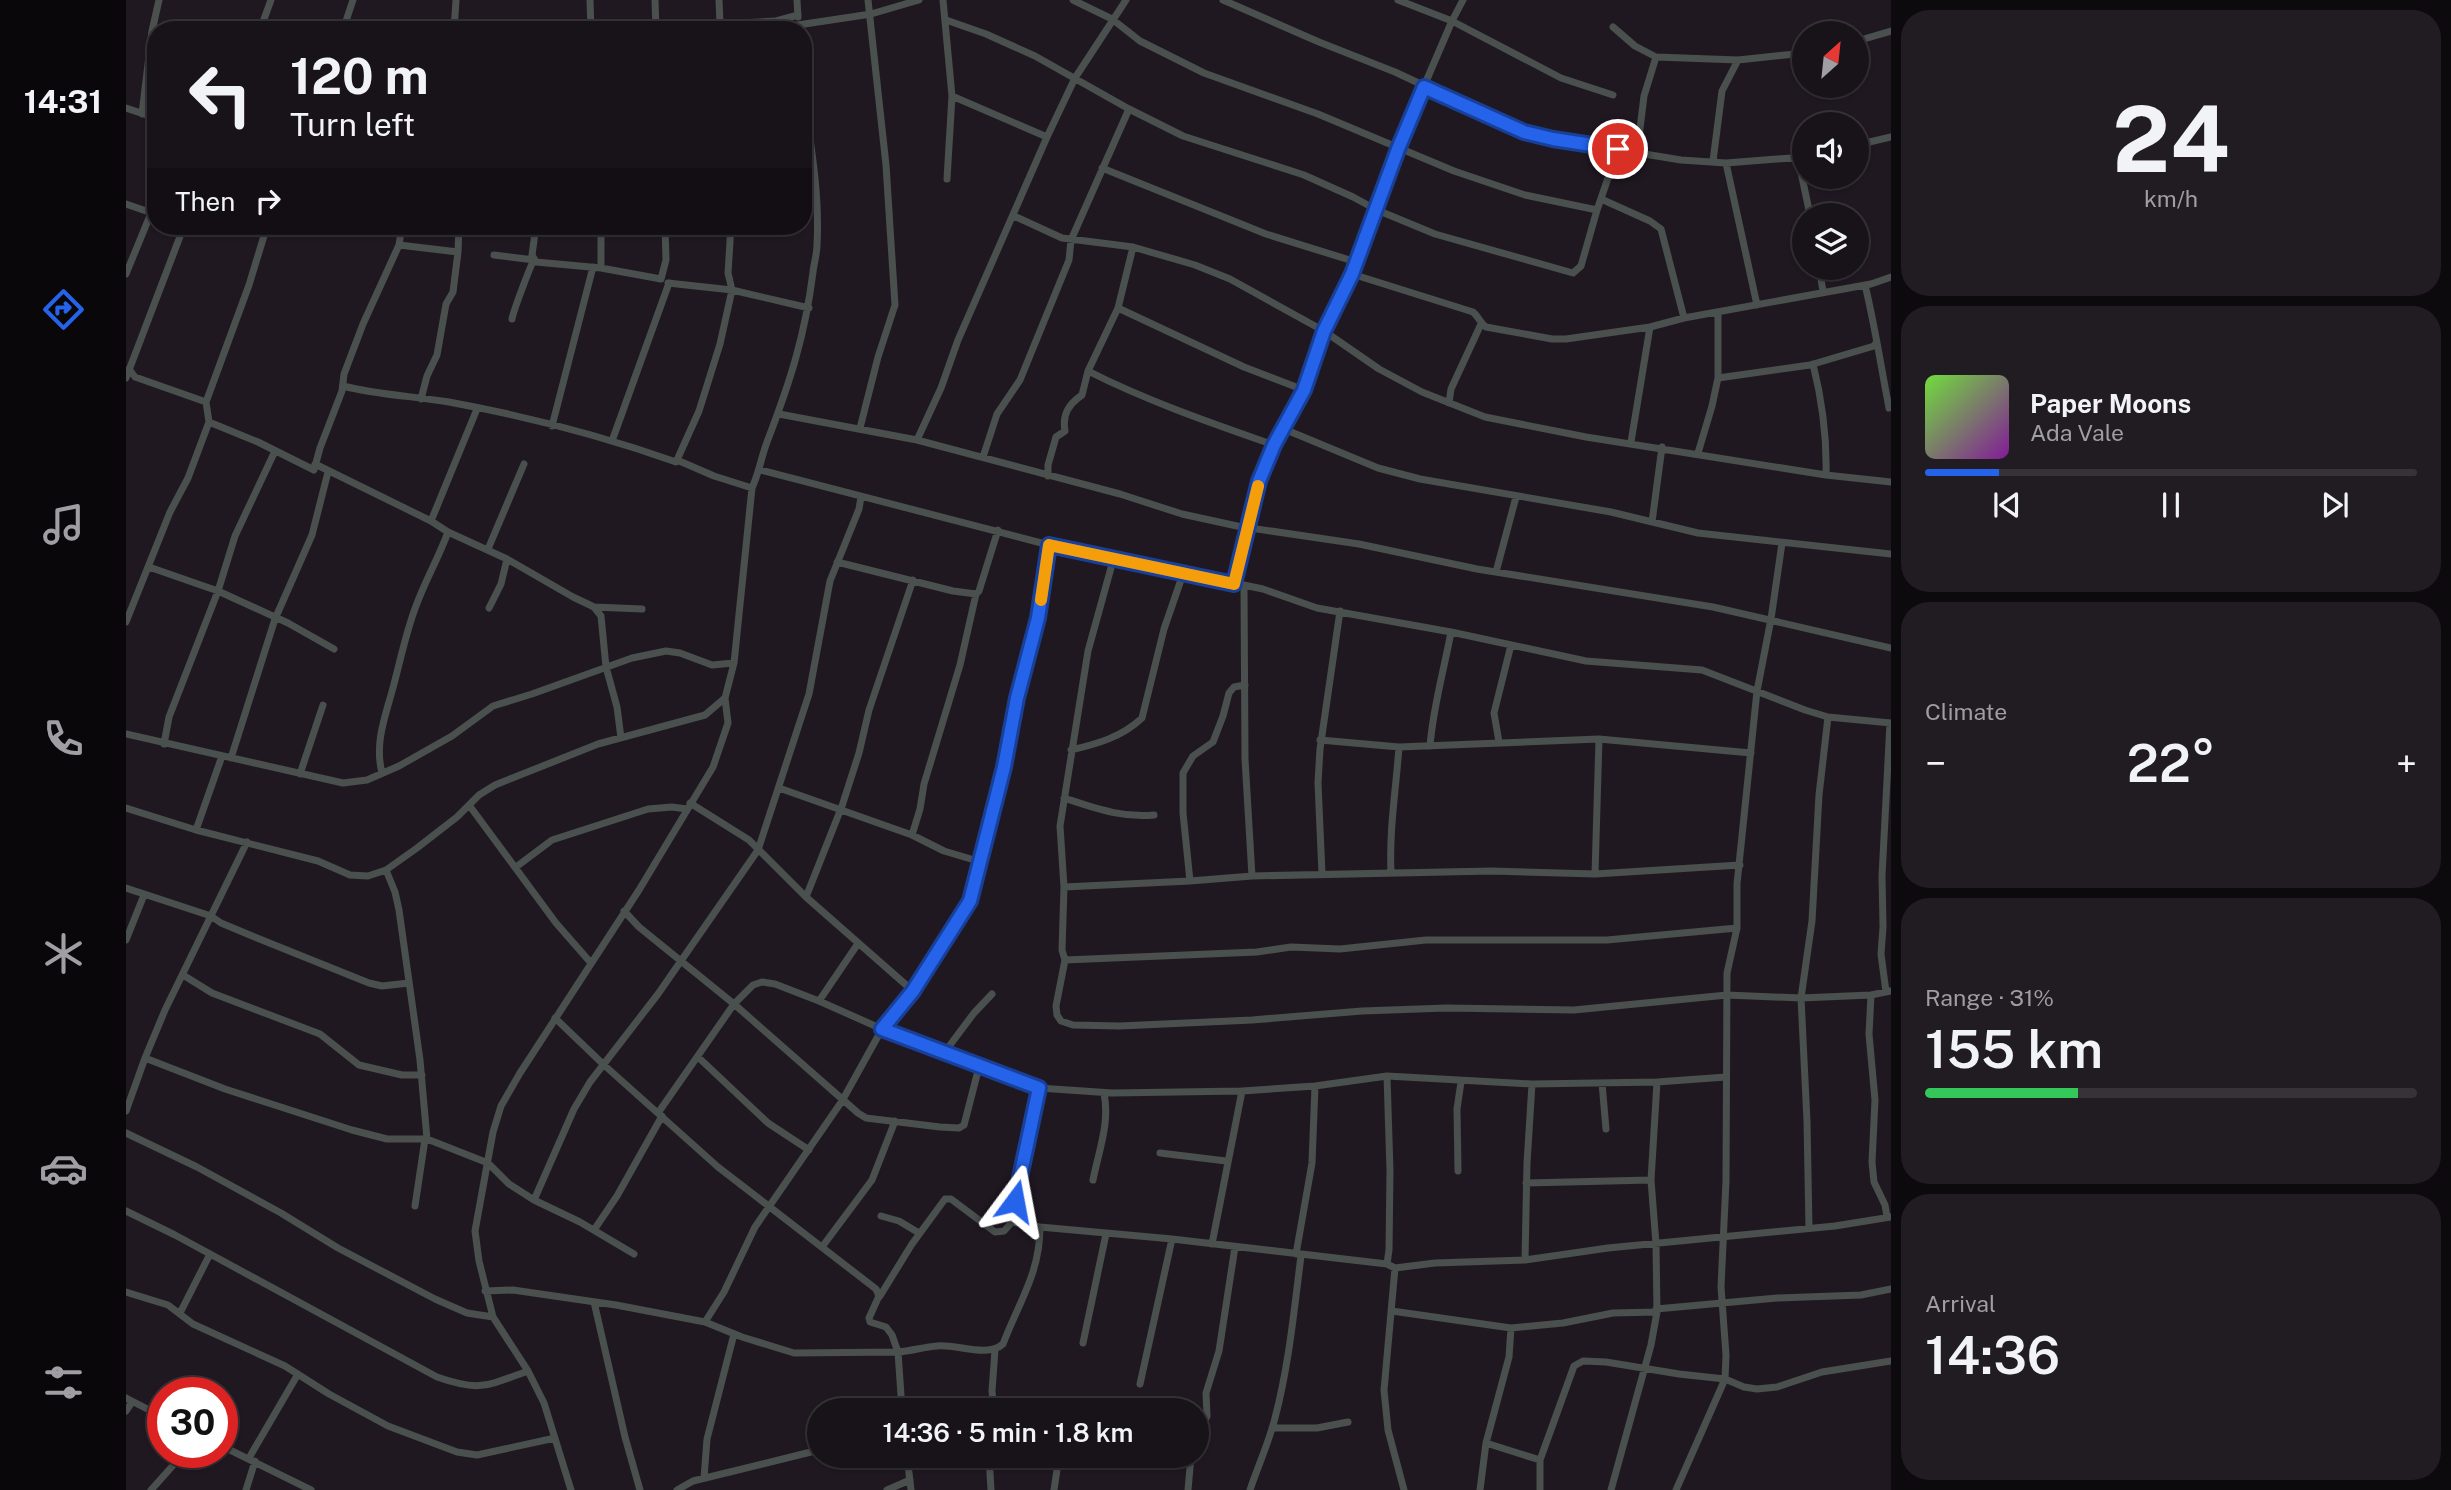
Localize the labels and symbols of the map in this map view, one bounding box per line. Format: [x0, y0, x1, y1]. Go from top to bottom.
north arrow [1792, 21, 1869, 98]
pin [1588, 119, 1648, 179]
position arrow [978, 1164, 1052, 1238]
speed limit sign: 30 [147, 1377, 238, 1468]

